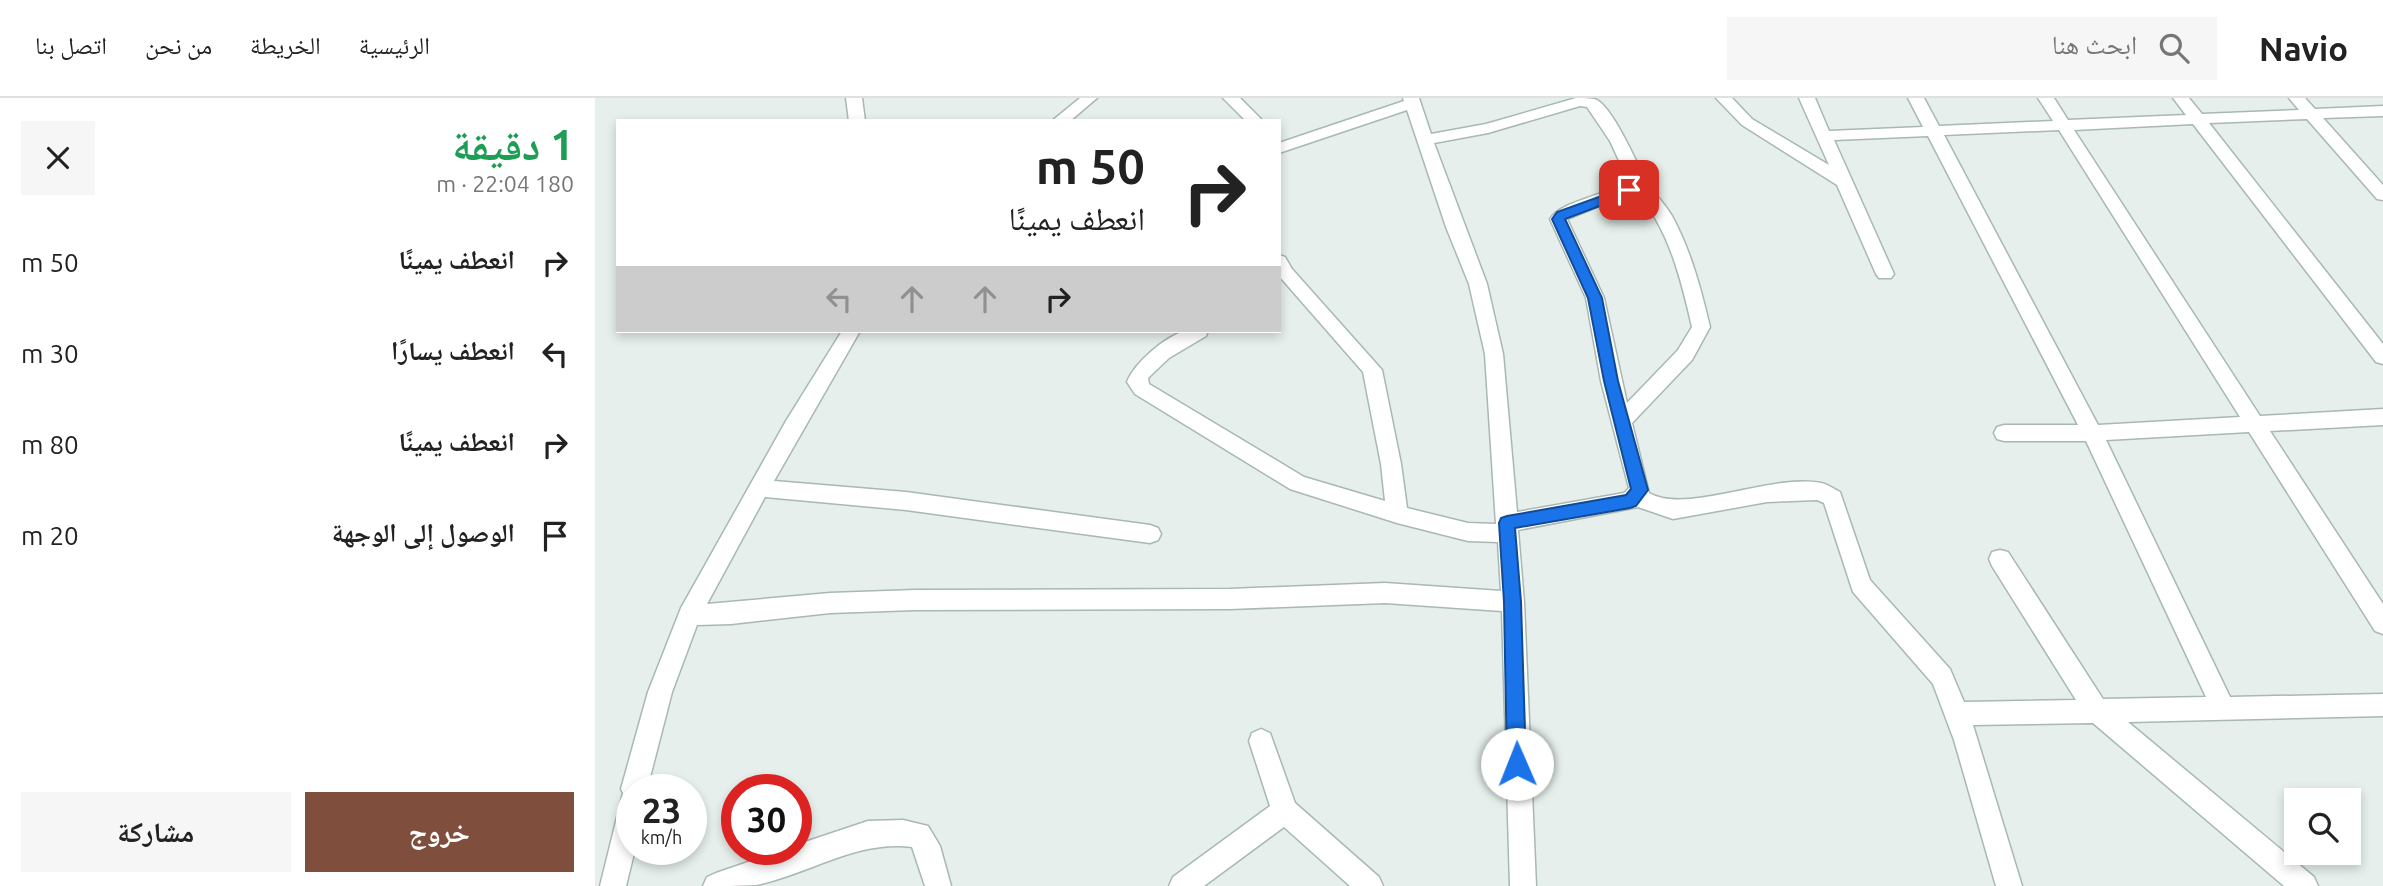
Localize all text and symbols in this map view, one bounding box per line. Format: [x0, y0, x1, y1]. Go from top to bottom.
search box [1727, 17, 2217, 80]
icon: search [2155, 29, 2193, 67]
text: ابحث هنا [2052, 30, 2137, 59]
text: Navio [2259, 30, 2348, 67]
text: اتصل بنا [35, 32, 107, 59]
text: من نحن [145, 32, 212, 59]
text: الخريطة [250, 32, 321, 59]
text: الرئيسية [359, 32, 430, 59]
button: close [21, 121, 95, 195]
text: 1 دقيقة [452, 121, 574, 168]
text: 50 m [1036, 138, 1145, 193]
icon: right [1169, 147, 1260, 238]
pin [1599, 160, 1659, 220]
text: 180 m · 22:04 [436, 171, 574, 196]
icon: arrive [1610, 171, 1648, 209]
text: انعطف يمينًا [1009, 200, 1145, 236]
icon: right [536, 244, 574, 282]
text: انعطف يمينًا [399, 245, 515, 274]
text: 50 m [21, 248, 79, 277]
icon: left [820, 280, 858, 318]
icon: ahead [893, 280, 931, 318]
icon: ahead [966, 280, 1004, 318]
icon: right [1039, 280, 1077, 318]
icon: left [536, 335, 574, 373]
text: انعطف يسارًا [391, 336, 515, 365]
text: 30 m [21, 339, 79, 368]
icon: right [536, 426, 574, 464]
text: انعطف يمينًا [399, 427, 515, 456]
text: 80 m [21, 430, 79, 459]
icon: arrive [536, 517, 574, 555]
text: الوصول إلى الوجهة [332, 518, 515, 547]
text: 20 m [21, 521, 79, 550]
position arrow [1480, 727, 1554, 801]
speed limit sign: 30 [721, 774, 812, 865]
map controls [2284, 788, 2361, 865]
button: search [2284, 788, 2361, 865]
text: 23 [642, 790, 681, 830]
button: مشاركة [21, 792, 291, 872]
button: خروج [305, 792, 574, 872]
text: km/h [641, 827, 682, 847]

